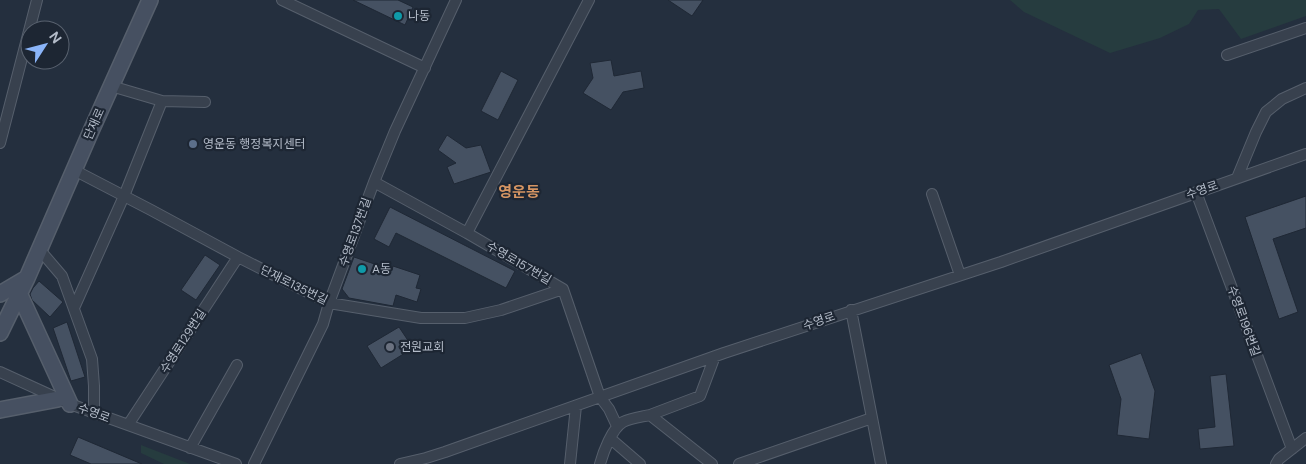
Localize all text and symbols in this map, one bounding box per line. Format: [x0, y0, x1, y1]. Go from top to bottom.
place label: 나동 [408, 8, 430, 24]
marker: 나동 [392, 10, 404, 22]
north arrow [20, 20, 70, 70]
text: N [45, 28, 66, 47]
street label: 단재로 [80, 106, 108, 142]
place label: 영운동 행정복지센터 [203, 136, 306, 152]
marker: 영운동 행정복지센터 [187, 138, 199, 150]
street label: 수영로 [1184, 177, 1220, 203]
district label: 영운동 [498, 182, 540, 202]
street label: 수영로137번길 [335, 195, 375, 269]
street label: 수영로157번길 [484, 238, 554, 288]
place label: A동 [372, 261, 391, 277]
street label: 단재로135번길 [258, 262, 330, 308]
marker: A동 [356, 263, 368, 275]
street label: 수영로196번길 [1224, 283, 1264, 359]
street label: 수영로129번길 [156, 306, 210, 376]
street label: 수영로 [801, 308, 837, 334]
place label: 전원교회 [400, 339, 444, 355]
marker: 전원교회 [384, 341, 396, 353]
street label: 수영로 [76, 400, 112, 426]

